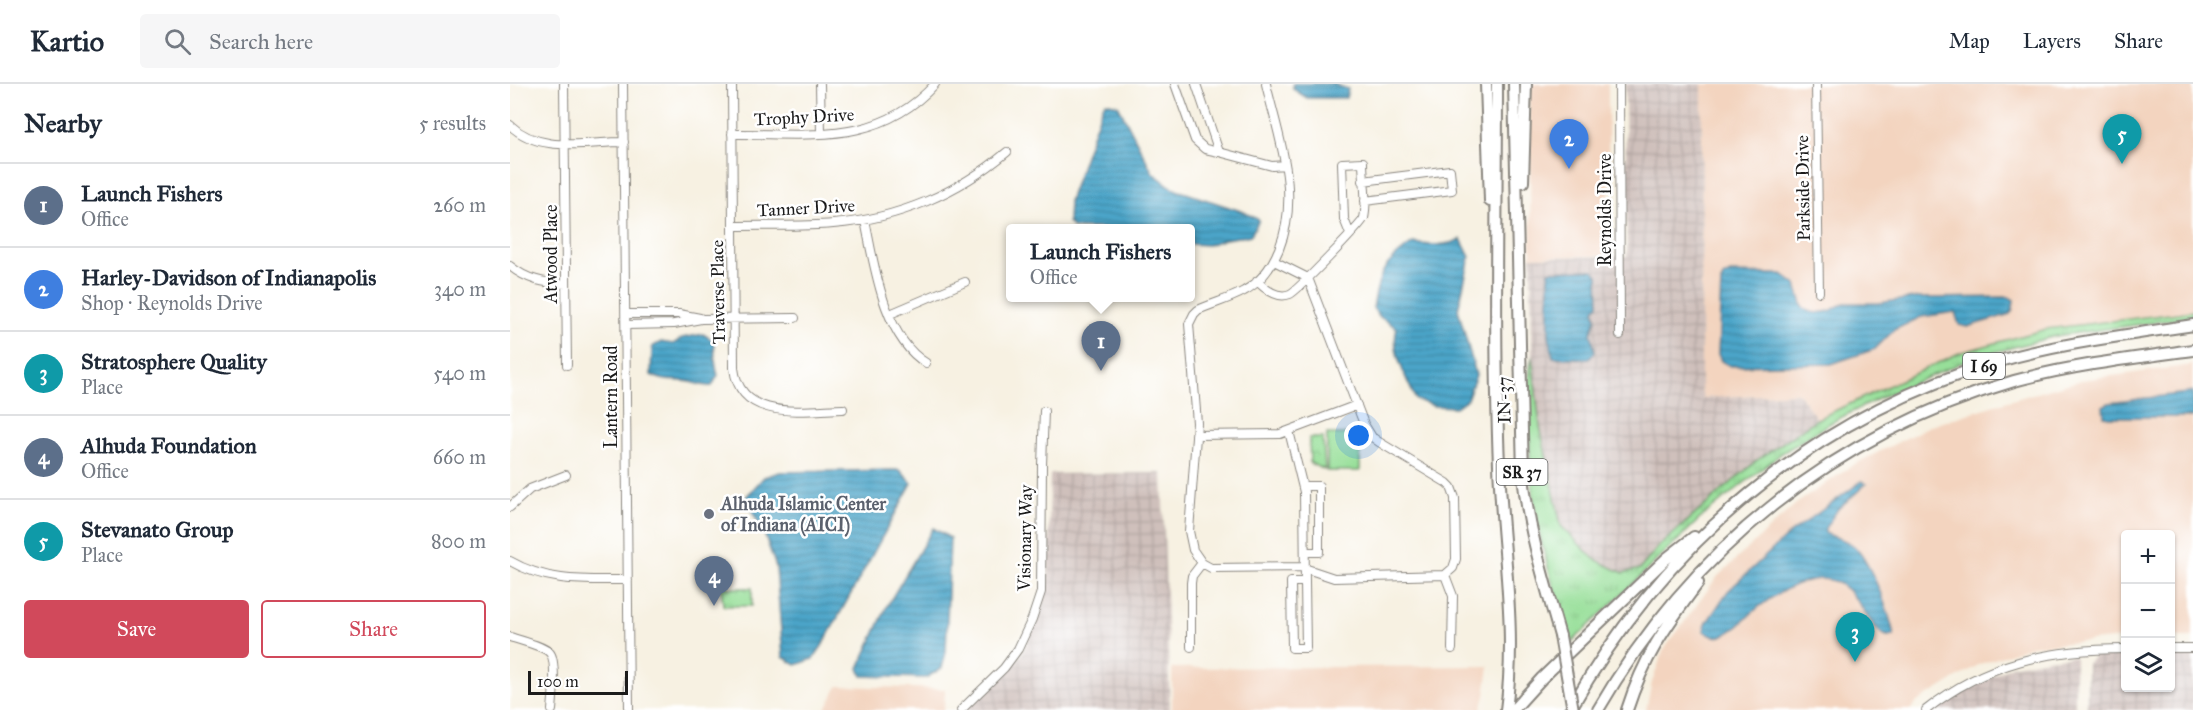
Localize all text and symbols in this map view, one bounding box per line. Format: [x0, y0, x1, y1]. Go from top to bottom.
search box [140, 14, 560, 68]
text: Kartio [30, 24, 104, 59]
icon: search [161, 25, 194, 58]
text: Search here [209, 28, 313, 55]
text: Map [1949, 28, 1990, 54]
text: Layers [2023, 28, 2081, 54]
text: Share [2114, 28, 2163, 54]
street label: Trophy Drive [753, 103, 855, 131]
text: Nearby [24, 107, 102, 139]
text: 5 results [419, 111, 486, 135]
pin: 5 [2102, 115, 2142, 164]
pin: 2 [1550, 120, 1588, 169]
street label: Parkside Drive [1791, 135, 1815, 241]
street label: Reynolds Drive [1594, 153, 1616, 267]
text: Launch Fishers [81, 180, 222, 207]
text: 1 [40, 193, 47, 217]
text: 260 m [433, 193, 486, 217]
street label: Tanner Drive [756, 194, 856, 222]
street label: Atwood Place [540, 204, 562, 305]
text: Office [81, 207, 129, 231]
popup [1006, 224, 1195, 302]
text: Launch Fishers [1030, 238, 1171, 265]
street label: Traverse Place [706, 240, 730, 344]
text: Harley-Davidson of Indianapolis [81, 264, 376, 291]
text: Office [1030, 265, 1078, 289]
text: 2 [39, 277, 48, 301]
text: 340 m [434, 277, 486, 301]
text: Shop · Reynolds Drive [81, 291, 263, 315]
pin: 1 [1082, 322, 1120, 371]
street label: Lantern Road [600, 345, 622, 449]
text: Stratosphere Quality [81, 348, 267, 375]
road number: I 69 [1963, 353, 2005, 379]
text: 3 [40, 361, 48, 385]
text: 540 m [433, 361, 486, 385]
text: Place [81, 375, 123, 399]
street label: IN-37 [1493, 376, 1515, 424]
your location [1344, 421, 1373, 450]
text: Alhuda Foundation [81, 432, 257, 459]
text: 4 [38, 445, 49, 469]
text: 660 m [433, 445, 486, 469]
text: Office [81, 459, 129, 483]
road number: SR 37 [1496, 459, 1548, 485]
street label: Visionary Way [1013, 484, 1037, 592]
place label: Alhuda Islamic Center of Indiana (AICI) [720, 493, 887, 537]
marker: Alhuda Islamic Center of Indiana (AICI) [702, 507, 716, 521]
text: Stevanato Group [81, 516, 234, 543]
text: 5 [39, 529, 48, 553]
text: 800 m [431, 529, 486, 553]
map controls [2121, 530, 2175, 692]
button: + [2121, 530, 2175, 584]
text: Place [81, 543, 123, 567]
pin: 4 [694, 556, 734, 606]
button: − [2121, 584, 2175, 638]
button: Save [24, 600, 249, 658]
button: Share [261, 600, 486, 658]
pin: 3 [1836, 612, 1874, 662]
button: layers [2121, 638, 2175, 692]
scale bar [528, 668, 628, 696]
text: 100 m [537, 672, 579, 691]

